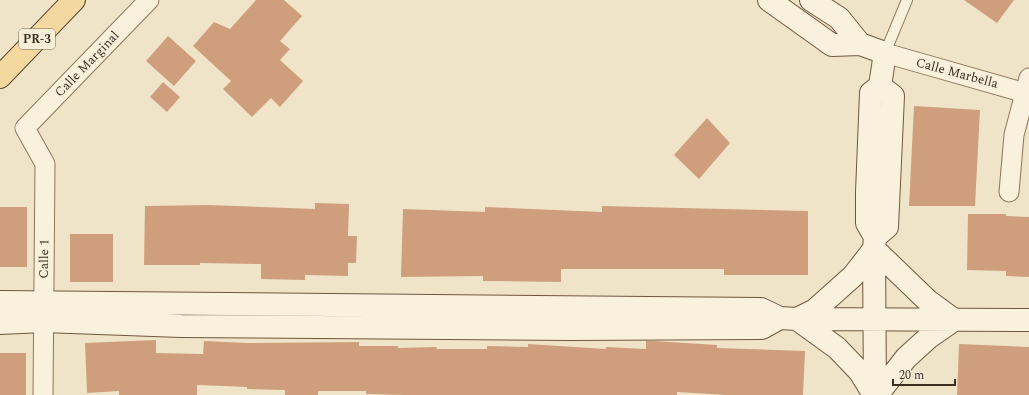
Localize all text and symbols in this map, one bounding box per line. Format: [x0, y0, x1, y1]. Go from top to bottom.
street label: Calle Marginal [50, 26, 124, 102]
road number: PR-3 [19, 29, 55, 49]
street label: Calle Marbella [914, 52, 1001, 94]
street label: Calle 1 [34, 239, 54, 279]
scale bar [893, 361, 955, 387]
text: 20 m [899, 366, 924, 385]

